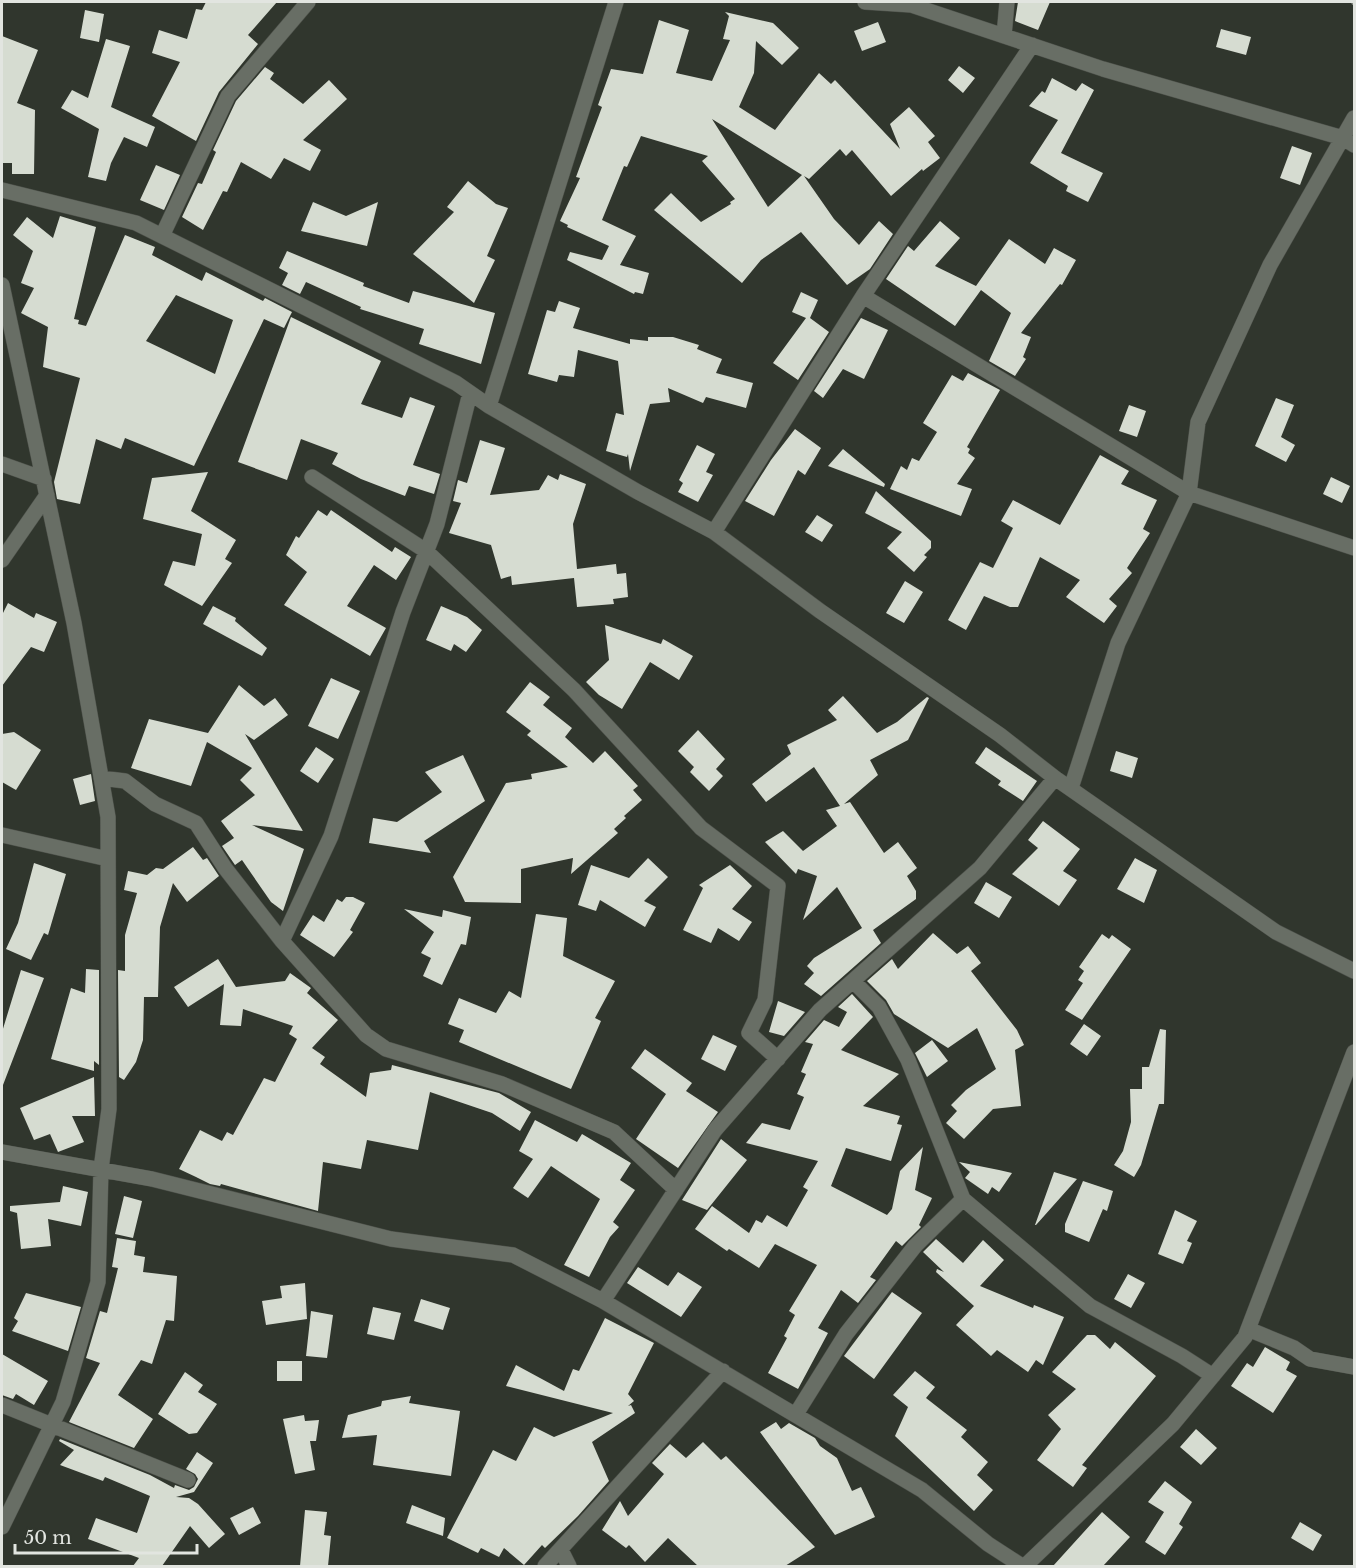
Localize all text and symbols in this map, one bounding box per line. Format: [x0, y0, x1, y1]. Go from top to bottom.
scale bar [15, 1517, 196, 1555]
text: 50 m [24, 1527, 72, 1549]

